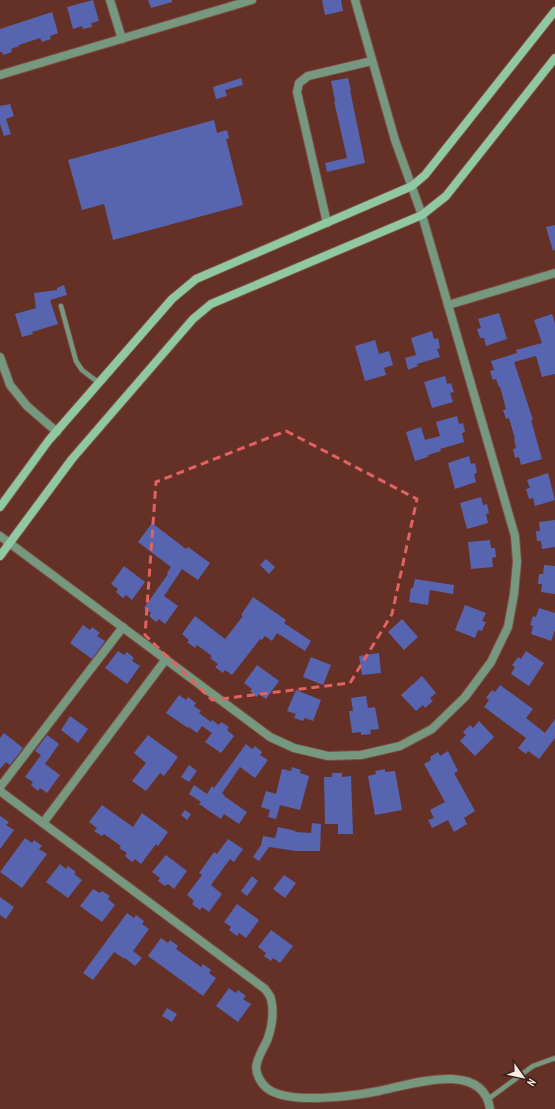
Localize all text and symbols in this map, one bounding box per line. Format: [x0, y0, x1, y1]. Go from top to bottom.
north arrow [503, 1057, 543, 1097]
text: N [524, 1076, 539, 1089]

